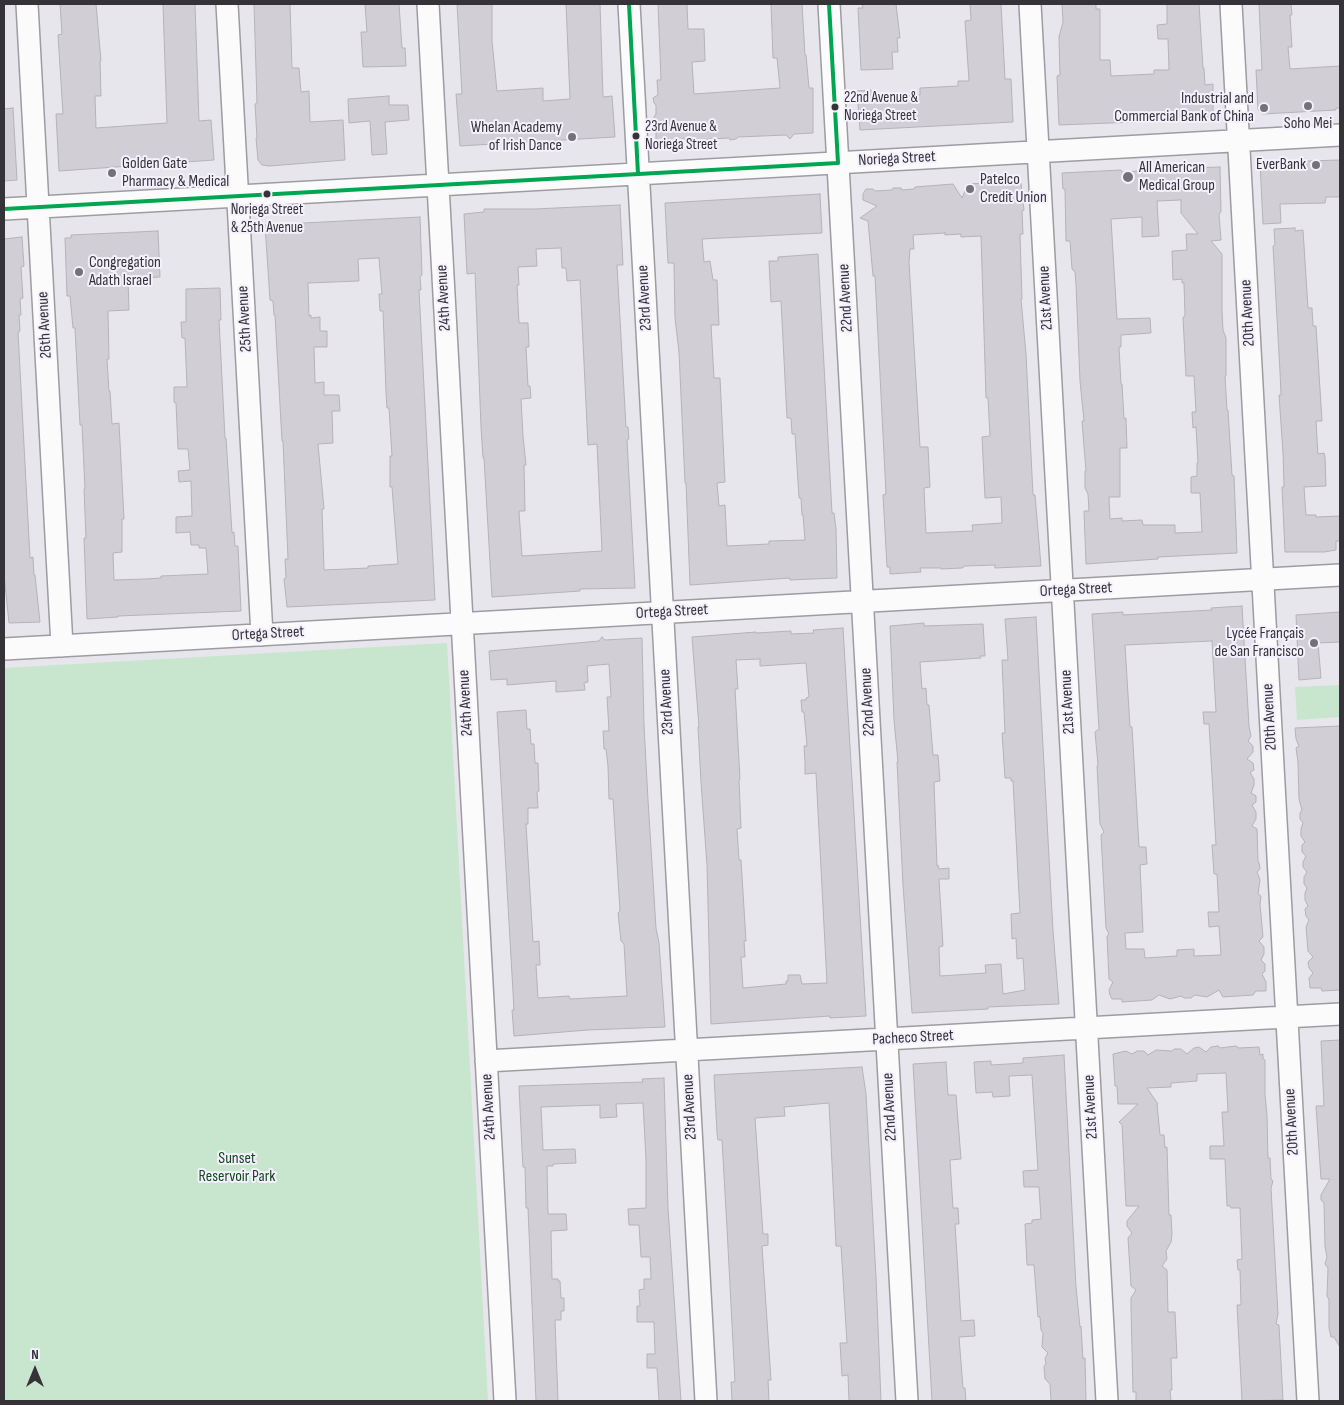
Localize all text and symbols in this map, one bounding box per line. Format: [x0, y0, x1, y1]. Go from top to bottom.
place label: 22nd Avenue & Noriega Street [844, 89, 918, 124]
place label: Industrial and Commercial Bank of China [1114, 89, 1254, 127]
marker: Soho Mei [1302, 100, 1314, 112]
marker: 22nd Avenue & Noriega Street [830, 102, 840, 112]
marker: Industrial and Commercial Bank of China [1258, 102, 1270, 114]
place label: Soho Mei [1284, 114, 1332, 134]
place label: Whelan Academy of Irish Dance [471, 118, 562, 156]
place label: 23rd Avenue & Noriega Street [645, 118, 718, 153]
marker: Whelan Academy of Irish Dance [566, 131, 578, 143]
marker: 23rd Avenue & Noriega Street [631, 131, 641, 141]
street label: Noriega Street [858, 147, 936, 171]
place label: Golden Gate Pharmacy & Medical [122, 154, 229, 192]
place label: EverBank [1256, 155, 1306, 175]
place label: All American Medical Group [1139, 158, 1215, 196]
marker: EverBank [1310, 159, 1322, 171]
marker: Golden Gate Pharmacy & Medical [106, 167, 118, 179]
place label: Patelco Credit Union [980, 170, 1047, 208]
marker: All American Medical Group [1121, 170, 1135, 184]
marker: Patelco Credit Union [964, 183, 976, 195]
marker: Noriega Street & 25th Avenue [262, 189, 272, 199]
place label: Noriega Street & 25th Avenue [231, 201, 303, 236]
place label: Congregation Adath Israel [89, 253, 161, 291]
street label: 22nd Avenue [835, 263, 857, 333]
street label: 24th Avenue [433, 264, 455, 332]
street label: 23rd Avenue [634, 265, 656, 331]
street label: 21st Avenue [1035, 265, 1057, 331]
marker: Congregation Adath Israel [73, 266, 85, 278]
street label: 20th Avenue [1237, 279, 1259, 347]
street label: 25th Avenue [234, 285, 256, 353]
street label: 26th Avenue [34, 291, 56, 359]
street label: Ortega Street [1039, 579, 1113, 601]
street label: Ortega Street [635, 601, 709, 623]
street label: Ortega Street [231, 623, 305, 645]
place label: Lycée Français de San Francisco [1214, 624, 1304, 662]
marker: Lycée Français de San Francisco [1308, 637, 1320, 649]
street label: 22nd Avenue [857, 667, 879, 737]
street label: 24th Avenue [455, 669, 477, 737]
street label: 23rd Avenue [656, 669, 678, 735]
street label: 21st Avenue [1057, 669, 1079, 735]
street label: 20th Avenue [1259, 683, 1281, 751]
street label: Pacheco Street [872, 1026, 954, 1050]
street label: 22nd Avenue [879, 1072, 901, 1142]
street label: 24th Avenue [478, 1073, 500, 1141]
street label: 23rd Avenue [679, 1074, 701, 1140]
street label: 21st Avenue [1080, 1074, 1102, 1140]
street label: 20th Avenue [1281, 1088, 1303, 1156]
park label: Sunset Reservoir Park [199, 1149, 275, 1187]
north arrow [10, 1345, 60, 1395]
text: N [31, 1346, 39, 1363]

